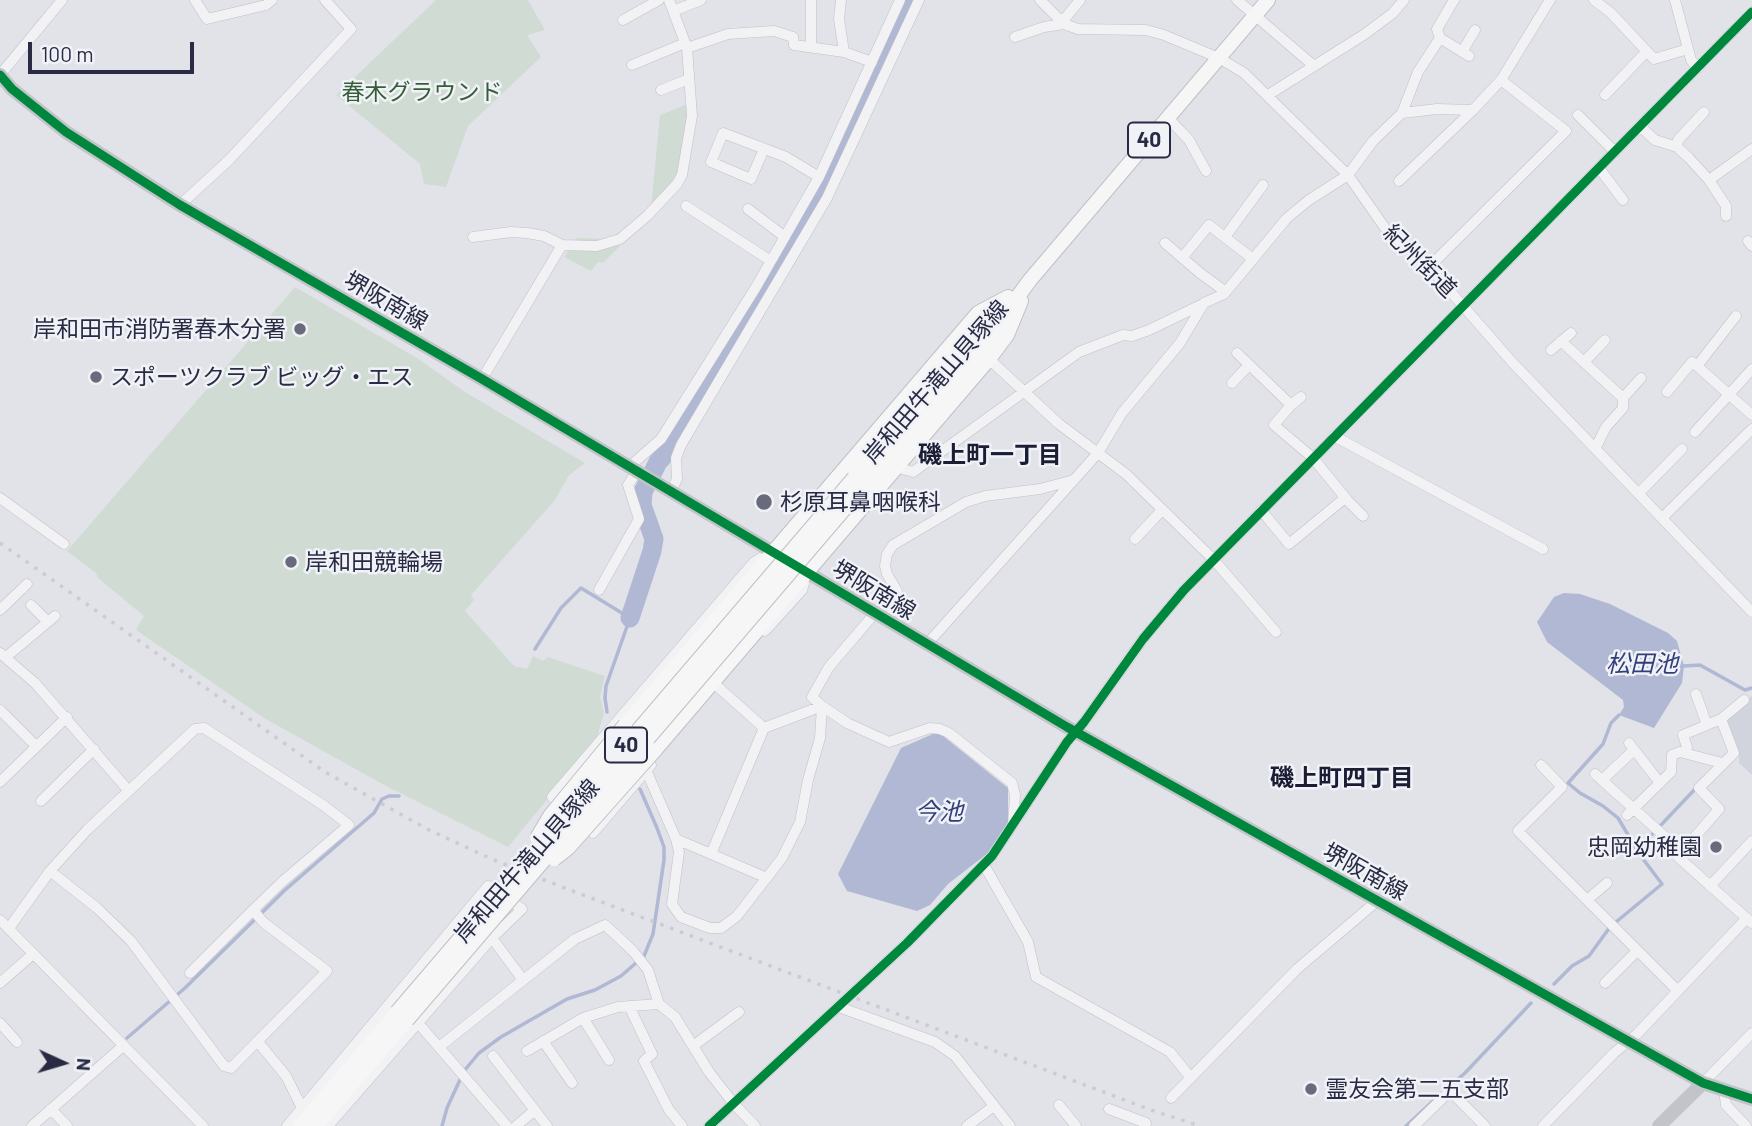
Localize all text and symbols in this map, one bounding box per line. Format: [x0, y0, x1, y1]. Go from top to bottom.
scale bar [32, 28, 198, 72]
text: 100 m [41, 41, 94, 66]
park label: 春木グラウンド [342, 78, 502, 106]
road number: 40 [1128, 122, 1170, 158]
street label: 紀州街道 [1378, 219, 1462, 303]
street label: 堺阪南線 [339, 266, 433, 336]
street label: 岸和田牛滝山貝塚線 [858, 295, 1014, 469]
place label: 岸和田市消防署春木分署 [33, 315, 286, 343]
marker: 岸和田市消防署春木分署 [292, 321, 308, 337]
place label: スポーツクラブ ビッグ・エス [110, 363, 414, 391]
marker: スポーツクラブ ビッグ・エス [88, 369, 104, 385]
district label: 磯上町一丁目 [918, 441, 1062, 469]
place label: 杉原耳鼻咽喉科 [780, 488, 941, 516]
marker: 杉原耳鼻咽喉科 [754, 492, 774, 512]
place label: 岸和田競輪場 [305, 548, 443, 576]
marker: 岸和田競輪場 [283, 554, 299, 570]
street label: 堺阪南線 [827, 554, 921, 626]
water label: 松田池 [1606, 650, 1678, 678]
road number: 40 [605, 728, 647, 762]
district label: 磯上町四丁目 [1270, 764, 1414, 792]
street label: 岸和田牛滝山貝塚線 [449, 774, 605, 948]
water label: 今池 [915, 798, 963, 826]
place label: 忠岡幼稚園 [1587, 833, 1702, 861]
street label: 堺阪南線 [1318, 838, 1412, 906]
marker: 忠岡幼稚園 [1708, 839, 1724, 855]
north arrow [28, 1028, 98, 1098]
text: N [73, 1057, 96, 1072]
place label: 霊友会第二五支部 [1325, 1075, 1509, 1103]
marker: 霊友会第二五支部 [1303, 1081, 1319, 1097]

